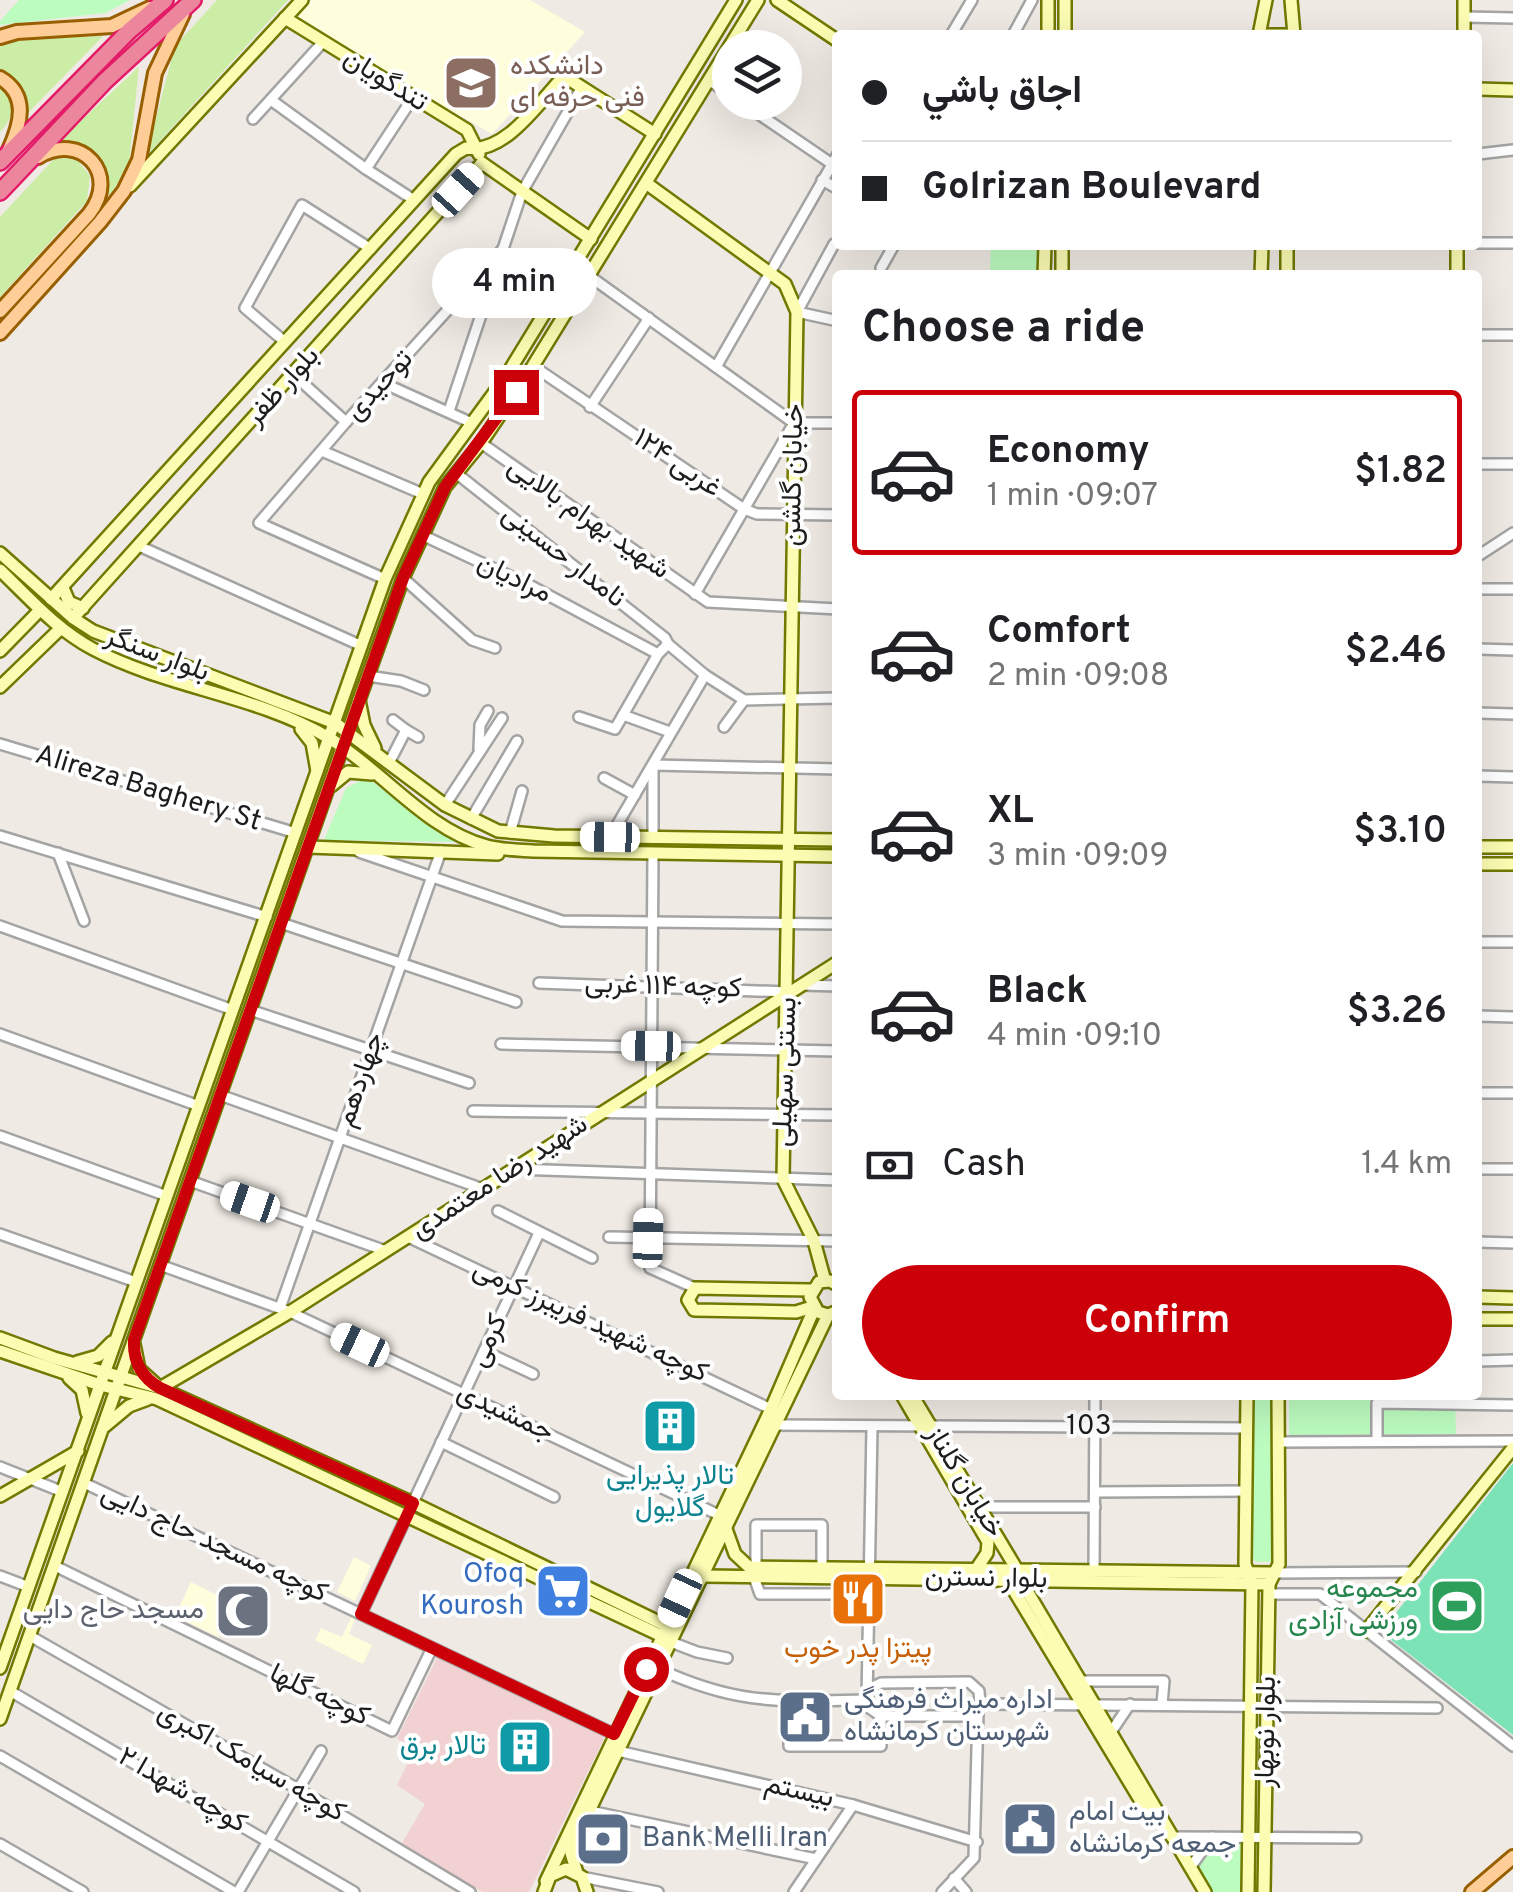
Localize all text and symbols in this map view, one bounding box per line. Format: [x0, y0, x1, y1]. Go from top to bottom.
map controls [712, 30, 802, 120]
button: layers [712, 30, 802, 120]
street label: تندگویان [336, 41, 434, 121]
place label: دانشکده فنی حرفه ای [510, 49, 645, 117]
school or university icon: دانشکده فنی حرفه ای [441, 53, 501, 113]
text: اجاق باشي [922, 68, 1082, 117]
car [427, 158, 489, 222]
text: Golrizan Boulevard [922, 164, 1261, 213]
callout: 4 min [434, 247, 598, 317]
text: 4 min [473, 263, 556, 303]
text: Choose a ride [862, 301, 1145, 358]
street label: بلوار ظفر [237, 340, 328, 435]
street label: توحیدی [338, 343, 422, 429]
route end [494, 370, 539, 415]
street label: خیابان گلشن [775, 403, 813, 547]
street label: ۱۲۴ غربی [626, 421, 728, 507]
icon: car [867, 428, 957, 518]
text: Economy [987, 428, 1149, 477]
text: $1.82 [1354, 448, 1447, 497]
street label: شهید بهرام بالایی [500, 450, 676, 588]
text: 1 min · 09:07 [987, 477, 1158, 517]
street label: نامدار حسینی [494, 497, 632, 617]
street label: مرادیان [471, 546, 557, 612]
icon: car [867, 608, 957, 698]
text: Comfort [987, 608, 1131, 657]
street label: بلوار سنگر [99, 618, 214, 691]
text: $2.46 [1345, 628, 1447, 677]
text: 2 min · 09:08 [987, 657, 1169, 697]
street label: Alireza Baghery St [31, 737, 265, 841]
icon: car [867, 788, 957, 878]
text: XL [987, 788, 1034, 837]
text: $3.10 [1353, 808, 1447, 857]
car [580, 821, 640, 853]
text: 3 min · 09:09 [987, 837, 1169, 877]
street label: کوچه ۱۱۴ غربی [584, 966, 742, 1008]
icon: car [867, 968, 957, 1058]
text: Black [987, 968, 1087, 1017]
text: $3.26 [1347, 988, 1447, 1037]
street label: بستنی سهیلی [765, 996, 807, 1148]
text: 4 min · 09:10 [987, 1017, 1162, 1057]
street label: چهاردهم [328, 1028, 394, 1132]
car [621, 1030, 681, 1062]
street label: شهید رضا معتمدی [405, 1107, 595, 1249]
icon: cash [862, 1138, 917, 1193]
text: Cash [942, 1141, 1026, 1190]
text: 1.4 km [1361, 1145, 1452, 1185]
car [217, 1178, 283, 1226]
car [632, 1208, 664, 1268]
street label: کوچه شهید فریبرز کرمی [467, 1253, 713, 1391]
button: Confirm [862, 1265, 1452, 1380]
street label: کرمی [462, 1309, 516, 1373]
car [326, 1319, 394, 1371]
street label: جمشیدی [451, 1375, 559, 1451]
building icon: تالار پذیرایی گلایول [640, 1396, 700, 1456]
street label: 103 [1066, 1409, 1112, 1445]
street label: خیابان گلناز [916, 1418, 1012, 1545]
place label: تالار پذیرایی گلایول [606, 1459, 734, 1527]
street label: کوچه مسجد حاج دایی [95, 1477, 333, 1611]
place label: Ofoq Kourosh [420, 1557, 524, 1625]
street label: بلوار نسترن [924, 1560, 1048, 1598]
supermarket icon: Ofoq Kourosh [533, 1561, 593, 1621]
car [654, 1564, 706, 1632]
restaurant icon: پیتزا پدر خوب [828, 1569, 888, 1629]
place label: مجموعه ورزشی آزادی [1288, 1572, 1418, 1640]
sports icon: مجموعه ورزشی آزادی [1427, 1576, 1487, 1636]
mosque icon: مسجد حاج دایی [213, 1581, 273, 1641]
place label: مسجد حاج دایی [23, 1594, 204, 1628]
place label: پیتزا پدر خوب [784, 1632, 932, 1668]
route start [624, 1647, 669, 1692]
street label: کوچه گلها [263, 1656, 375, 1736]
street label: بلوار نوبهار [1248, 1676, 1286, 1789]
place label: اداره میراث فرهنگی شهرستان کرمانشاه [844, 1683, 1053, 1751]
public building icon: اداره میراث فرهنگی شهرستان کرمانشاه [775, 1687, 835, 1747]
street label: کوچه سیامک اکبری [150, 1695, 352, 1831]
building icon: تالار برق [495, 1717, 555, 1777]
place label: تالار برق [400, 1729, 486, 1765]
street label: ۲ کوچه شهدا [111, 1740, 253, 1842]
street label: بیستم [761, 1767, 837, 1817]
place label: بیت امام جمعه کرمانشاه [1069, 1795, 1236, 1863]
public building icon: بیت امام جمعه کرمانشاه [1000, 1799, 1060, 1859]
bank icon: Bank Melli Iran [573, 1809, 633, 1869]
place label: Bank Melli Iran [642, 1821, 828, 1857]

